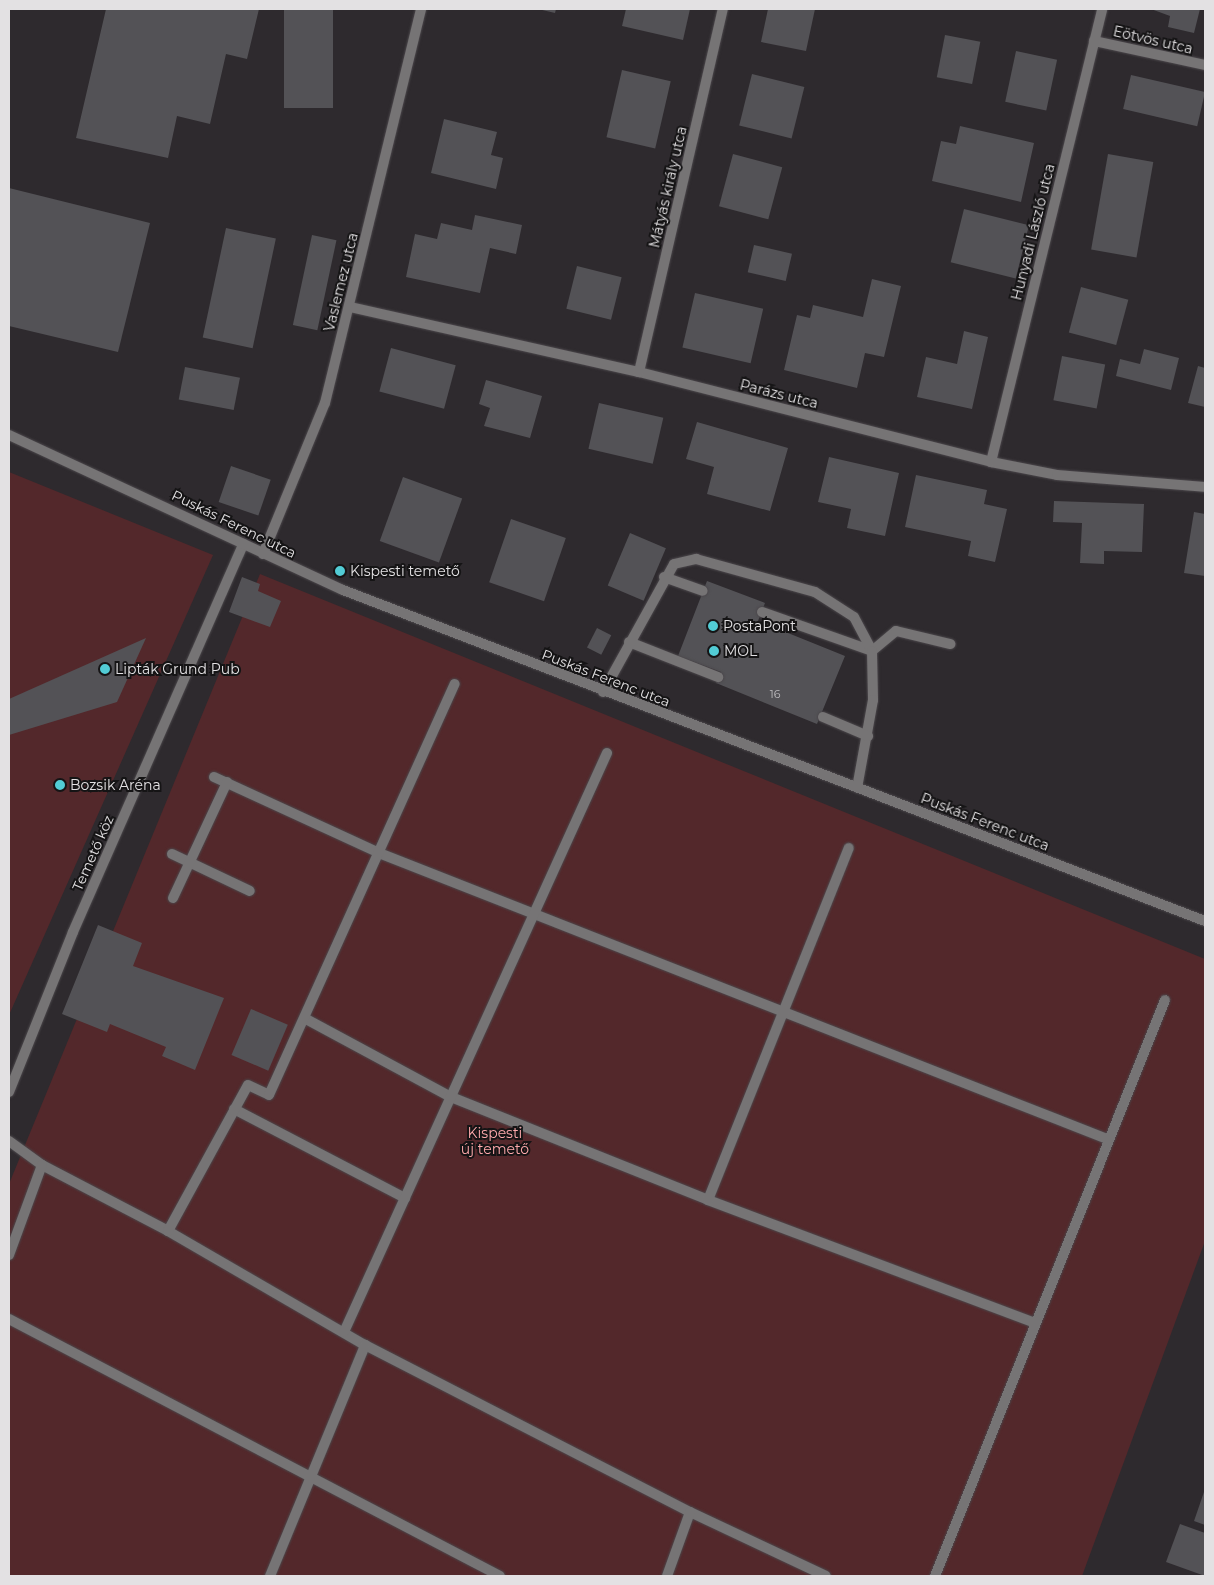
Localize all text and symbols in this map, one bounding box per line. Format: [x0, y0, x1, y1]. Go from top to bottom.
street label: Eötvös utca [1112, 23, 1194, 57]
street label: Mátyás király utca [646, 125, 690, 249]
street label: Hunyadi László utca [1008, 162, 1058, 302]
street label: Vaslemez utca [321, 231, 361, 333]
street label: Parázs utca [738, 376, 820, 412]
street label: Puskás Ferenc utca [169, 487, 299, 561]
place label: Kispesti temető [350, 563, 460, 579]
marker: Kispesti temető [334, 565, 346, 577]
place label: PostaPont [723, 618, 796, 634]
marker: PostaPont [707, 620, 719, 632]
place label: MOL [724, 643, 757, 659]
marker: MOL [708, 645, 720, 657]
street label: Puskás Ferenc utca [539, 646, 673, 710]
place label: Lipták Grund Pub [115, 661, 240, 677]
marker: Lipták Grund Pub [99, 663, 111, 675]
house number: 16 [770, 687, 780, 701]
place label: Bozsik Aréna [70, 777, 161, 793]
marker: Bozsik Aréna [54, 779, 66, 791]
street label: Puskás Ferenc utca [918, 790, 1052, 854]
street label: Temető köz [69, 813, 117, 893]
park label: Kispesti új temető [461, 1125, 529, 1158]

